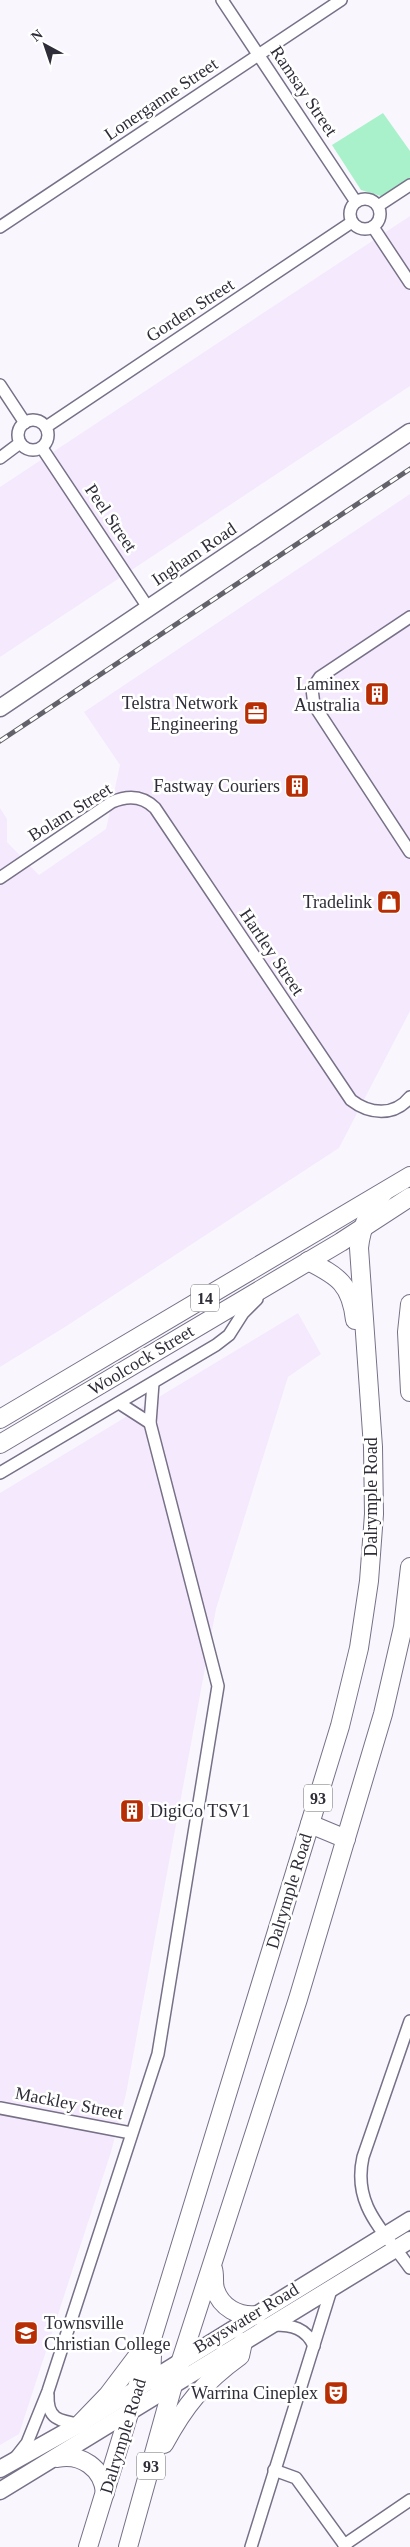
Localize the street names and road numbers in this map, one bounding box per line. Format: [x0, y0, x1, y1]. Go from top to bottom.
street label: Ramsay Street [266, 42, 342, 140]
street label: Lonerganne Street [101, 54, 221, 144]
street label: Gorden Street [142, 274, 238, 346]
street label: Peel Street [81, 480, 141, 556]
street label: Ingham Road [148, 518, 240, 590]
street label: Bolam Street [25, 778, 115, 846]
street label: Hartley Street [236, 905, 308, 999]
road number: 14 [191, 1285, 219, 1312]
street label: Woolcock Street [85, 1321, 197, 1399]
street label: Dalrymple Road [361, 1437, 381, 1557]
road number: 93 [304, 1785, 332, 1812]
street label: Dalrymple Road [262, 1831, 316, 1951]
street label: Mackley Street [13, 2083, 125, 2123]
street label: Bayswater Road [190, 2279, 302, 2357]
street label: Dalrymple Road [96, 2376, 150, 2496]
road number: 93 [137, 2452, 165, 2480]

